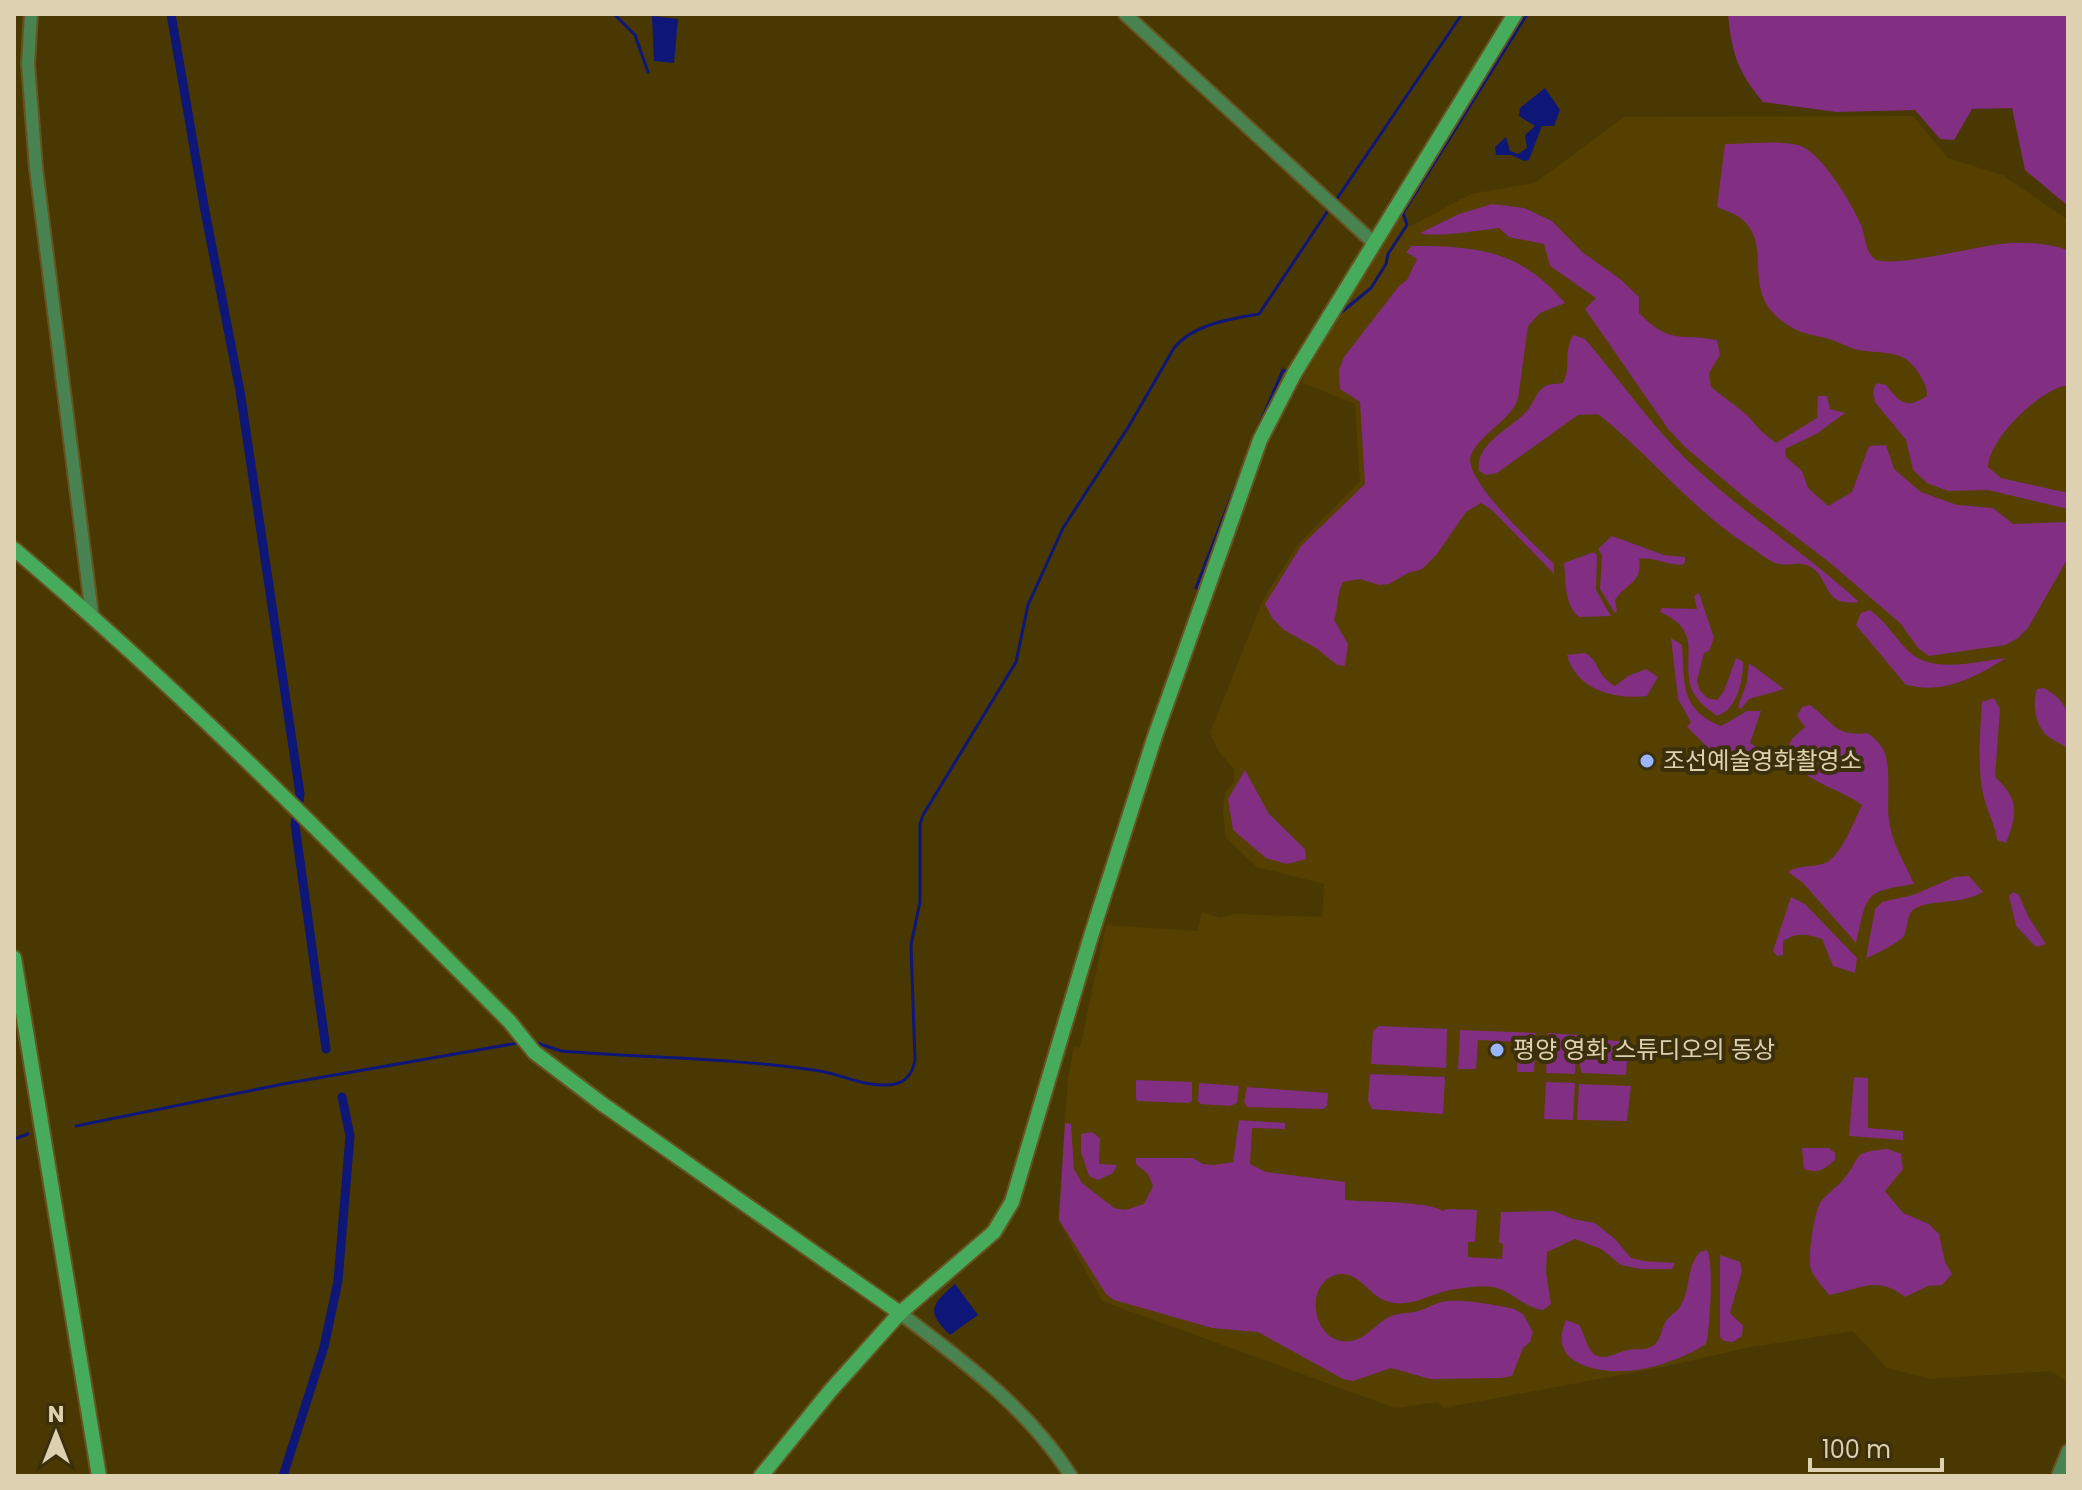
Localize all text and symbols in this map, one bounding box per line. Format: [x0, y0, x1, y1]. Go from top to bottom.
place label: 조선예술영화촬영소 [1663, 744, 1862, 777]
marker: 조선예술영화촬영소 [1638, 752, 1656, 770]
place label: 평양 영화 스튜디오의 동상 [1513, 1033, 1775, 1066]
marker: 평양 영화 스튜디오의 동상 [1488, 1041, 1506, 1059]
north arrow [16, 1394, 96, 1474]
text: N [48, 1399, 64, 1430]
scale bar [1810, 1422, 1942, 1472]
text: 100 m [1822, 1433, 1891, 1466]

